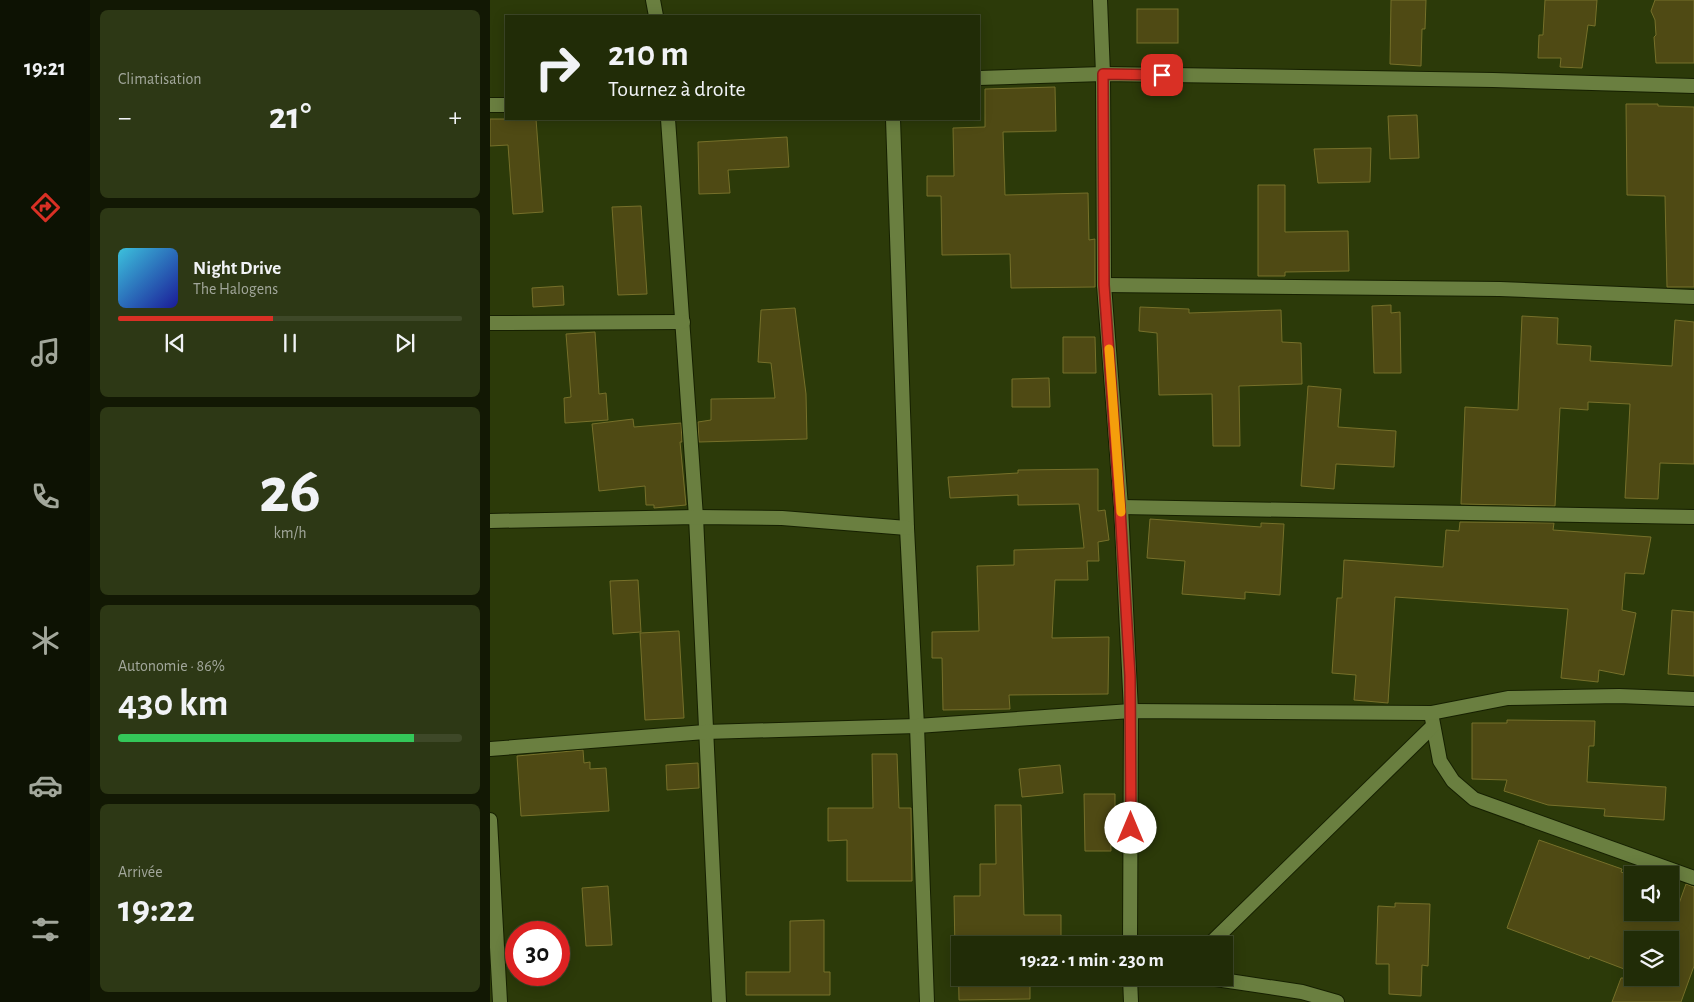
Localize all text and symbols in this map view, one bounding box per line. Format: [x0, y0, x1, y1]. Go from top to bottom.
icon: right [525, 35, 590, 100]
text: 210 m [608, 37, 689, 72]
pin [1141, 54, 1183, 96]
text: 19:21 [24, 57, 66, 79]
icon: arrive [1148, 61, 1176, 89]
text: Climatisation [118, 71, 202, 87]
text: Tournez à droite [608, 78, 746, 100]
text: 21° [269, 98, 311, 136]
text: − [118, 104, 131, 132]
text: + [449, 104, 462, 132]
icon: directions [28, 190, 63, 225]
text: Night Drive [193, 259, 281, 278]
text: The Halogens [193, 281, 278, 297]
icon: previous [161, 329, 189, 357]
icon: pause [276, 329, 304, 357]
icon: next [391, 329, 419, 357]
icon: music [28, 335, 63, 370]
text: 26 [259, 459, 321, 524]
icon: phone [28, 479, 63, 514]
text: km/h [273, 525, 307, 541]
icon: climate [28, 623, 63, 658]
text: Autonomie · 86% [118, 658, 225, 674]
text: 430 km [118, 685, 229, 723]
icon: car [28, 768, 63, 803]
position arrow [1104, 801, 1156, 853]
text: Arrivée [118, 864, 163, 880]
map controls [1624, 866, 1679, 986]
button: sound [1624, 866, 1679, 921]
text: 19:22 [118, 891, 195, 929]
icon: filters [28, 912, 63, 947]
speed limit sign: 30 [505, 921, 570, 986]
button: layers [1624, 931, 1679, 986]
text: 19:22 · 1 min · 230 m [1020, 951, 1164, 970]

